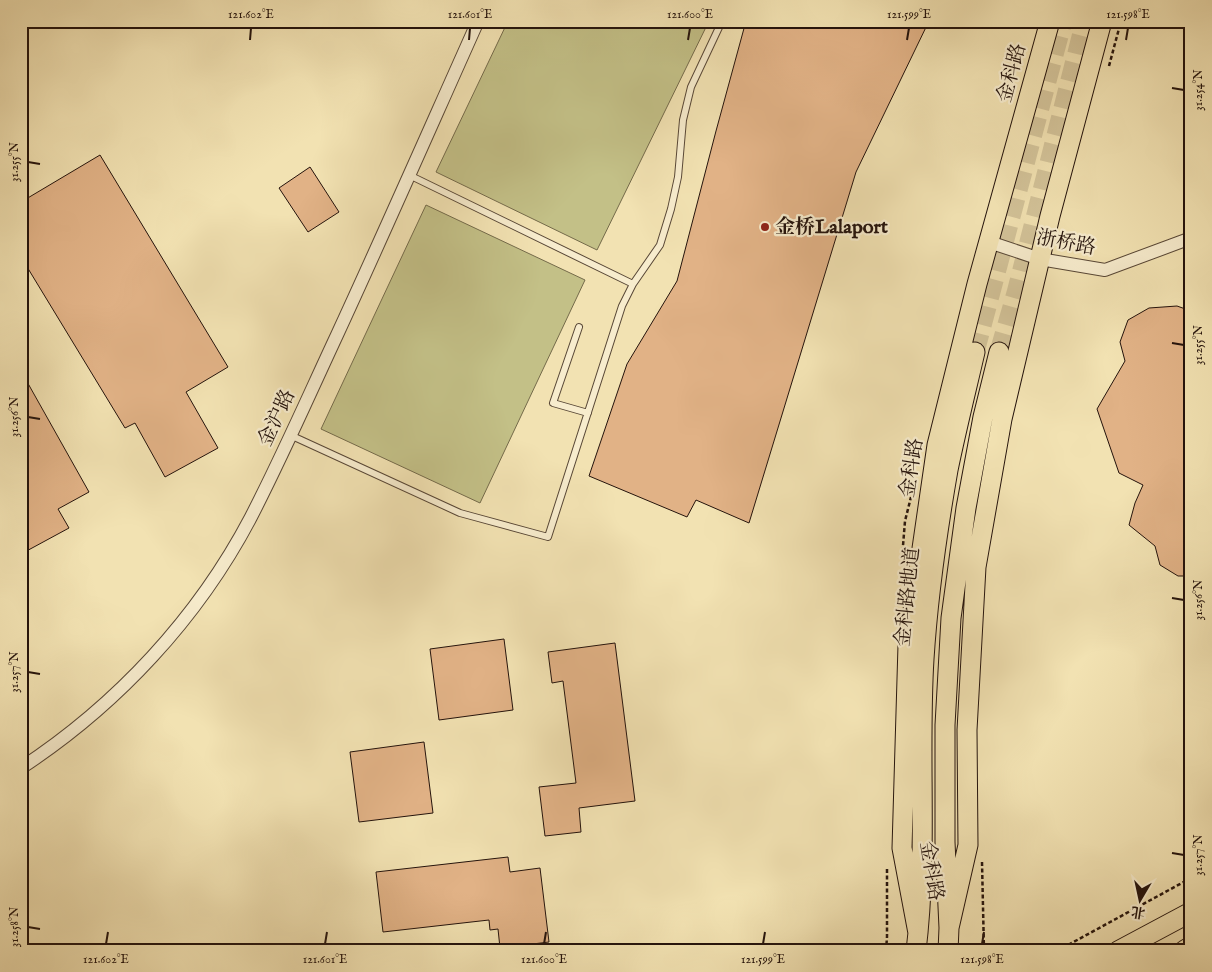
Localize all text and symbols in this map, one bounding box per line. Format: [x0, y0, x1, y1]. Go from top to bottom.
text: 121.602°E [228, 7, 274, 22]
text: 121.601°E [448, 7, 492, 22]
text: 121.600°E [667, 7, 713, 22]
text: 121.599°E [887, 7, 931, 22]
text: 121.598°E [1106, 7, 1150, 22]
street label: 金科路 [992, 41, 1032, 105]
text: 31.254°N [1191, 69, 1206, 111]
text: 31.255°N [7, 141, 22, 182]
place label: 金桥Lalaport [775, 215, 888, 240]
marker: 金桥Lalaport [759, 221, 771, 233]
street label: 浙桥路 [1034, 225, 1098, 261]
text: 31.255°N [1191, 324, 1206, 365]
street label: 金沪路 [253, 386, 301, 450]
text: 31.256°N [7, 396, 22, 437]
street label: 金科路 [895, 436, 929, 500]
street label: 金科路地道 [890, 546, 926, 648]
text: 31.256°N [1191, 579, 1206, 620]
text: 31.257°N [7, 651, 22, 693]
text: 31.257°N [1191, 834, 1206, 876]
street label: 金科路 [914, 839, 948, 903]
north arrow [1114, 874, 1164, 924]
text: 北 [1130, 902, 1146, 922]
text: 31.258°N [7, 906, 22, 947]
text: 121.602°E [83, 952, 129, 967]
text: 121.601°E [303, 952, 347, 967]
text: 121.600°E [521, 952, 567, 967]
text: 121.599°E [741, 952, 785, 967]
text: 121.598°E [960, 952, 1004, 967]

